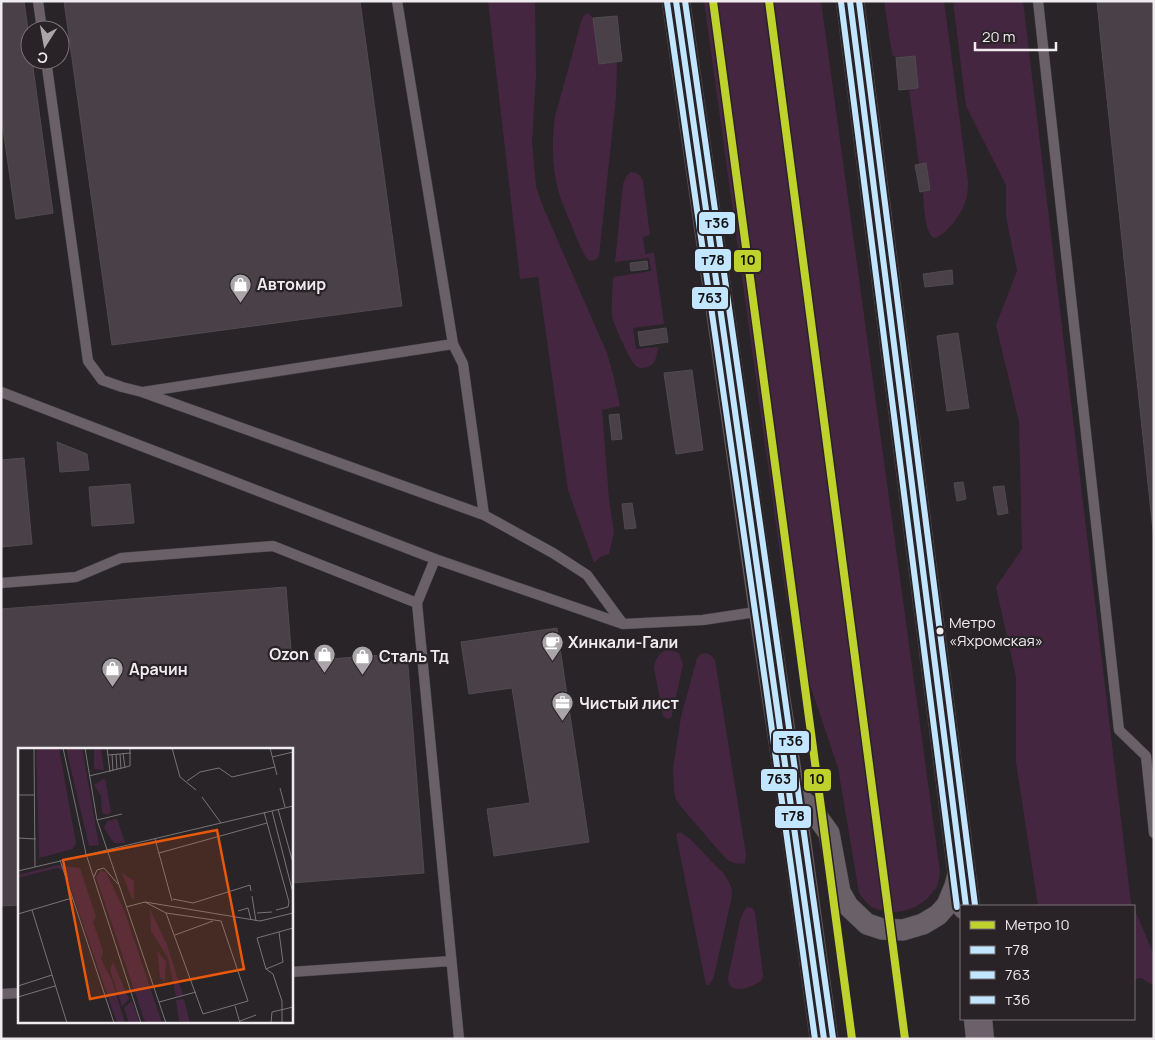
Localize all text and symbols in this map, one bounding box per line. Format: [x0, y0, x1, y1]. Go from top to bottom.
north arrow [20, 20, 70, 70]
scale bar [975, 20, 1056, 52]
text: 20 m [982, 26, 1015, 47]
text: С [36, 48, 49, 69]
line badge: т36 [698, 211, 736, 235]
text: т36 [705, 213, 729, 232]
line badge: т78 [694, 248, 732, 272]
line badge: 10 [733, 249, 762, 273]
text: т78 [701, 250, 725, 269]
text: 10 [740, 250, 756, 269]
shop icon: Автомир [229, 272, 253, 303]
place label: Автомир [257, 273, 326, 295]
line badge: 763 [691, 286, 729, 310]
text: 763 [698, 288, 722, 307]
place label: Метро «Яхромская» [949, 612, 1043, 651]
marker: Метро «Яхромская» [935, 626, 945, 636]
cafe icon: Хинкали-Гали [540, 630, 564, 661]
place label: Хинкали-Гали [568, 631, 678, 653]
shop icon: Ozon [313, 642, 337, 673]
place label: Ozon [269, 643, 309, 665]
shop icon: Сталь Тд [351, 644, 375, 675]
place label: Сталь Тд [379, 645, 449, 667]
shop icon: Арачин [101, 657, 125, 688]
place label: Арачин [129, 658, 188, 680]
office icon: Чистый лист [551, 691, 575, 722]
place label: Чистый лист [579, 692, 680, 714]
line badge: т36 [772, 730, 810, 754]
text: т36 [779, 731, 803, 750]
inset map [18, 748, 292, 1022]
line badge: 763 [760, 768, 798, 792]
line badge: 10 [803, 768, 832, 792]
text: 763 [767, 769, 791, 788]
text: 10 [809, 769, 825, 788]
line badge: т78 [774, 805, 812, 829]
text: т78 [781, 806, 805, 825]
legend [960, 905, 1135, 1020]
text: Метро 10 [1005, 914, 1070, 935]
text: т78 [1005, 939, 1029, 960]
text: 763 [1005, 964, 1030, 985]
text: т36 [1005, 989, 1030, 1010]

